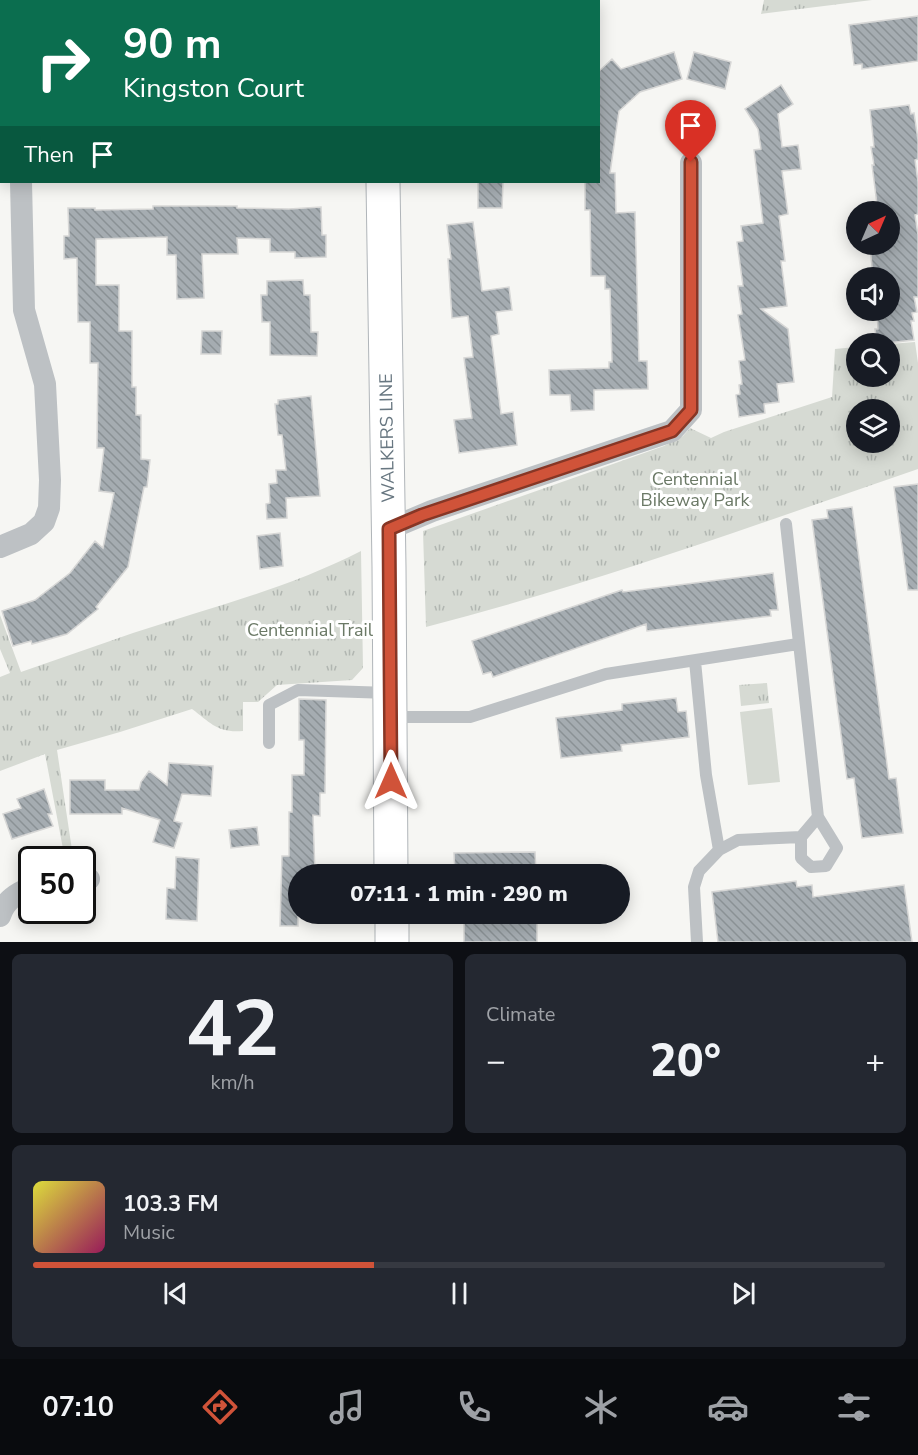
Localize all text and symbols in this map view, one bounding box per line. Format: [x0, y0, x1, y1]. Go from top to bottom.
text: 90 m [123, 16, 222, 73]
icon: right [24, 24, 102, 102]
text: Kingston Court [123, 70, 304, 107]
pin [665, 100, 716, 162]
icon: arrive [674, 109, 707, 142]
icon: arrive [86, 138, 119, 171]
text: Then [24, 140, 74, 170]
north arrow [846, 201, 900, 255]
map controls [846, 201, 900, 453]
button: sound [846, 267, 900, 321]
button: search [846, 333, 900, 387]
street label: WALKERS LINE [374, 373, 400, 503]
button: layers [846, 399, 900, 453]
park label: Centennial Bikeway Park [641, 467, 750, 512]
park label: Centennial Trail [247, 618, 374, 642]
position arrow [359, 749, 423, 813]
speed limit sign: 50 [18, 846, 96, 924]
text: 07:11 · 1 min · 290 m [350, 879, 568, 909]
text: 42 [186, 976, 279, 1083]
text: Climate [486, 1001, 555, 1028]
text: 20° [650, 1031, 721, 1092]
text: − [486, 1039, 506, 1084]
text: + [865, 1039, 885, 1084]
text: km/h [210, 1069, 255, 1096]
text: 103.3 FM [123, 1189, 219, 1219]
text: Music [123, 1219, 175, 1246]
icon: previous [159, 1277, 192, 1310]
icon: pause [443, 1277, 476, 1310]
icon: next [727, 1277, 760, 1310]
icon: directions [199, 1386, 241, 1428]
icon: music [326, 1386, 368, 1428]
icon: phone [453, 1386, 495, 1428]
icon: climate [580, 1386, 622, 1428]
icon: car [707, 1386, 749, 1428]
icon: filters [833, 1386, 875, 1428]
text: 07:10 [42, 1389, 114, 1426]

